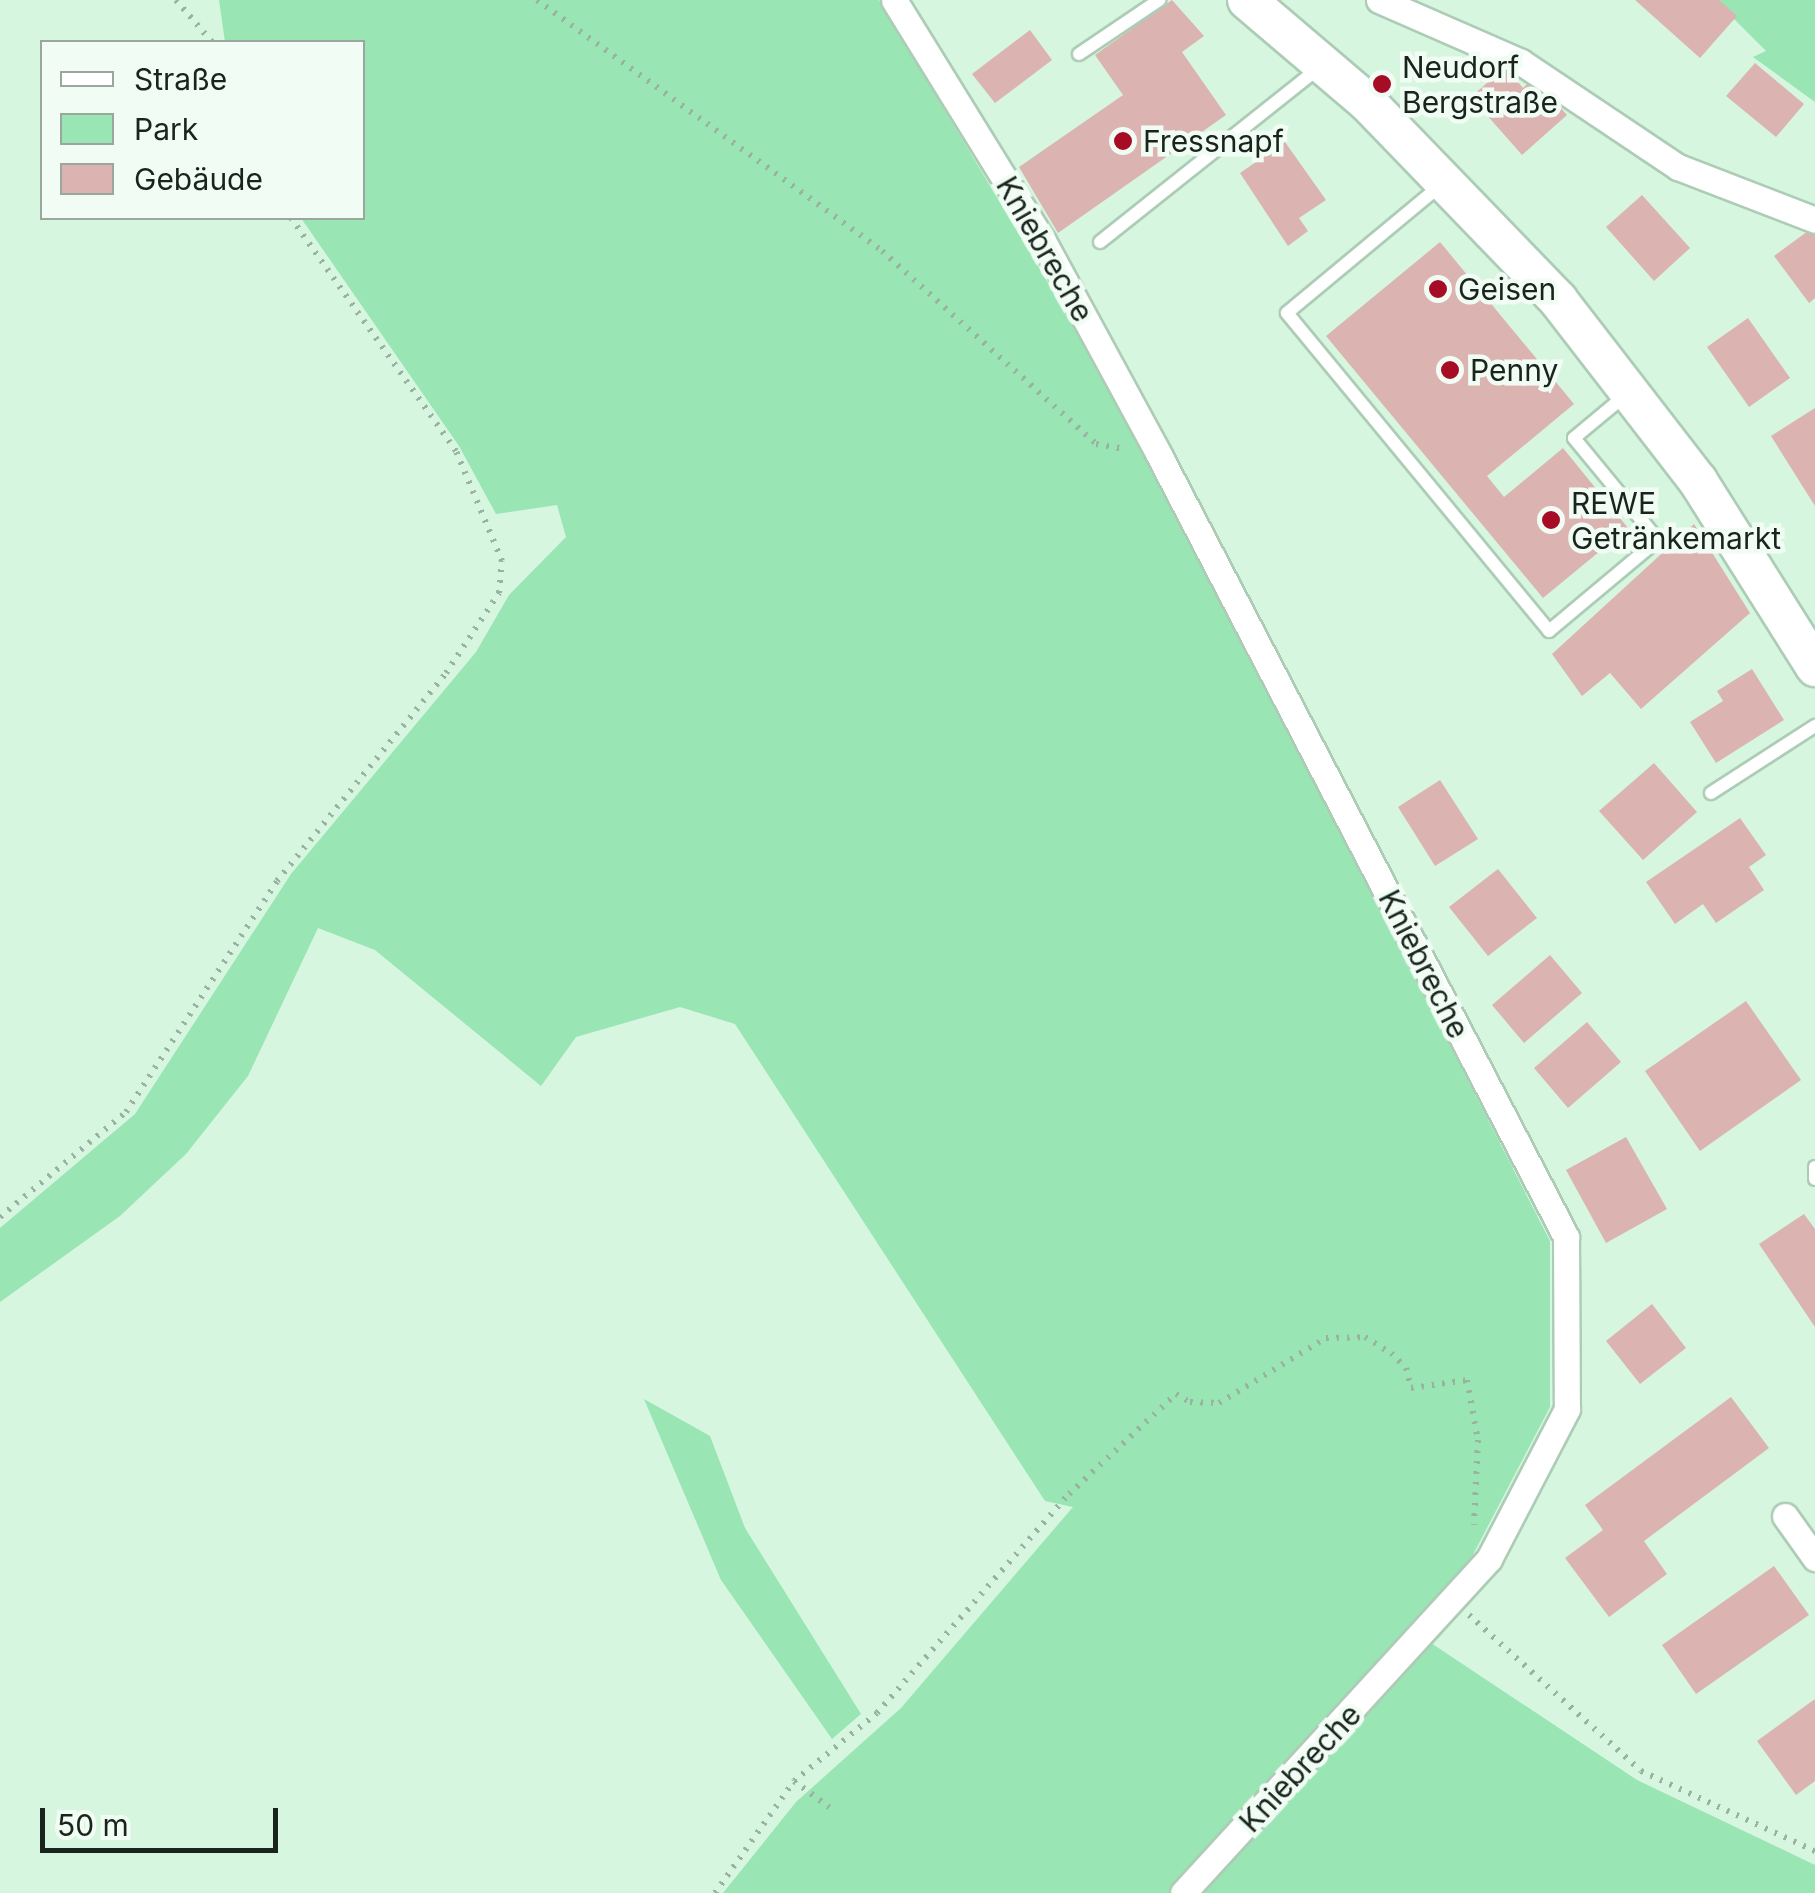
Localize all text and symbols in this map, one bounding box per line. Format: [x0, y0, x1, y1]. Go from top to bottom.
legend [40, 40, 365, 220]
place label: Neudorf Bergstraße [1402, 49, 1558, 120]
text: Straße [134, 61, 227, 97]
marker: Neudorf Bergstraße [1371, 73, 1393, 95]
text: Park [134, 111, 198, 147]
place label: Fressnapf [1143, 123, 1284, 159]
marker: Fressnapf [1112, 130, 1134, 152]
text: Gebäude [134, 161, 263, 197]
street label: Kniebreche [989, 170, 1101, 328]
place label: Geisen [1458, 271, 1556, 307]
marker: Geisen [1427, 278, 1449, 300]
place label: Penny [1470, 352, 1558, 388]
marker: Penny [1439, 359, 1461, 381]
place label: REWE Getränkemarkt [1571, 485, 1781, 556]
marker: REWE Getränkemarkt [1540, 509, 1562, 531]
street label: Kniebreche [1371, 884, 1477, 1044]
street label: Kniebreche [1232, 1697, 1368, 1839]
scale bar [45, 1788, 282, 1850]
text: 50 m [57, 1807, 129, 1843]

